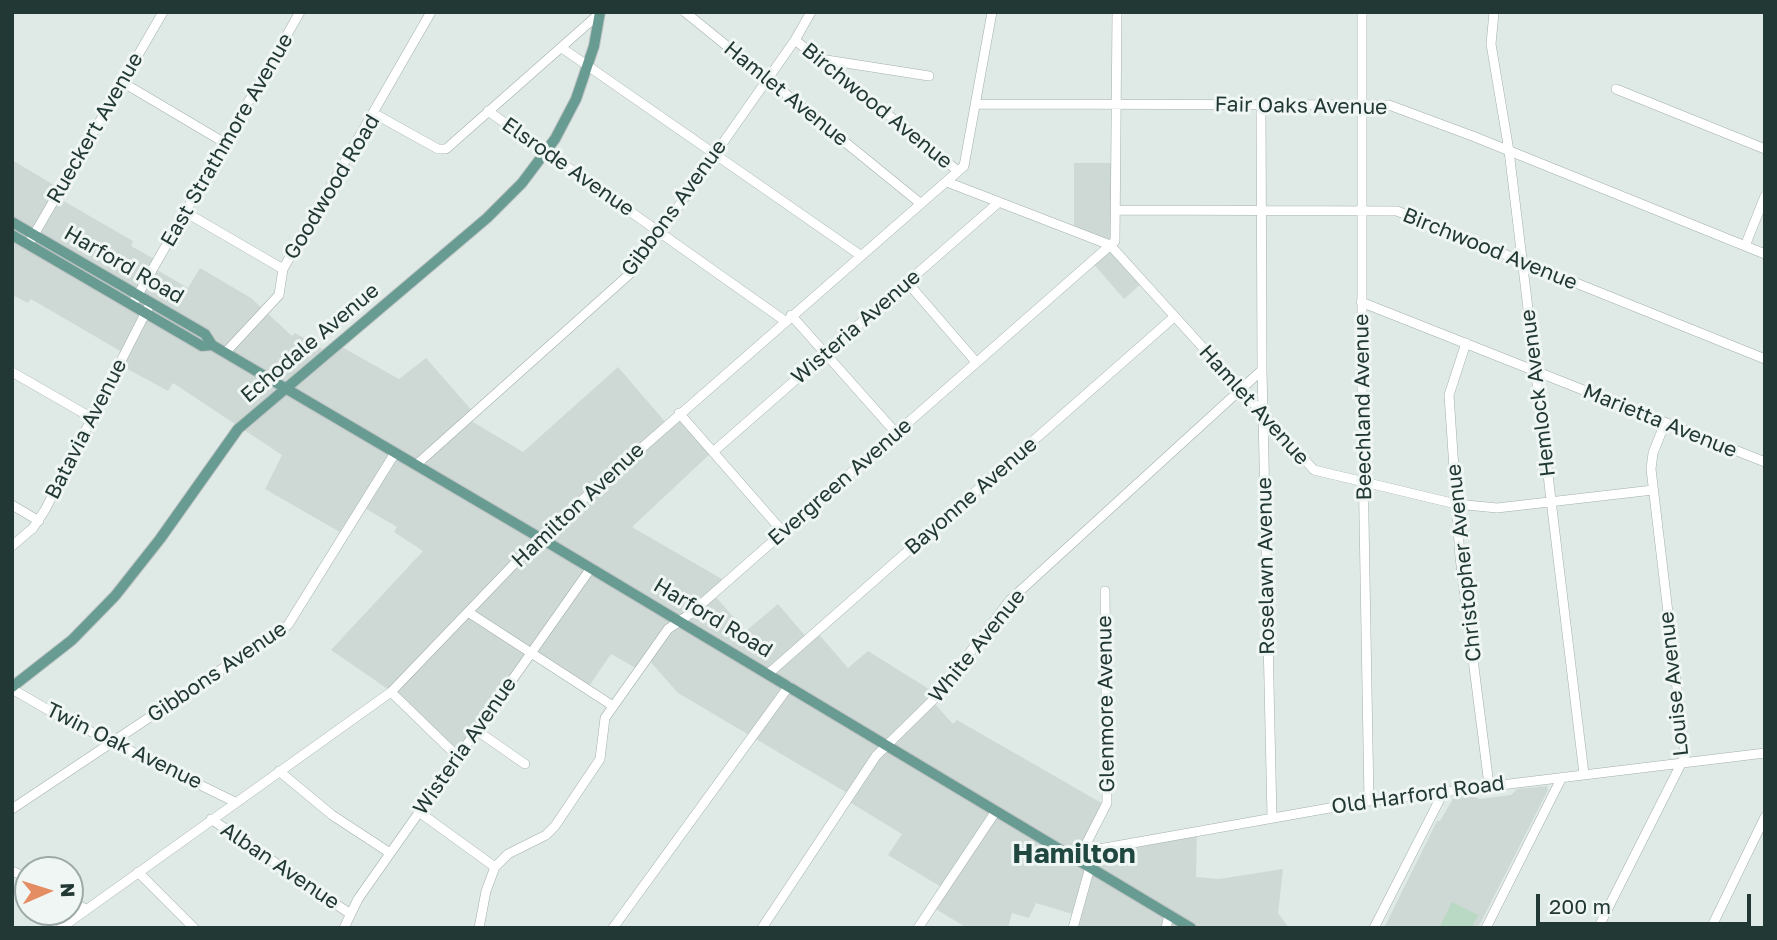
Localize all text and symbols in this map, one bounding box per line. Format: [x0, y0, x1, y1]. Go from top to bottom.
street label: East Strathmore Avenue [156, 29, 298, 251]
street label: Hamlet Avenue [719, 36, 853, 152]
street label: Birchwood Avenue [797, 38, 957, 174]
street label: Rueckert Avenue [42, 48, 148, 208]
street label: Fair Oaks Avenue [1214, 92, 1388, 120]
street label: Goodwood Road [279, 110, 385, 264]
street label: Elsrode Avenue [497, 112, 639, 222]
street label: Gibbons Avenue [616, 135, 732, 281]
street label: Birchwood Avenue [1399, 202, 1581, 296]
street label: Harford Road [60, 221, 188, 309]
street label: Wisteria Avenue [786, 264, 926, 390]
street label: Echodale Avenue [236, 278, 384, 408]
street label: Hemlock Avenue [1515, 308, 1561, 478]
street label: Beechland Avenue [1349, 314, 1377, 500]
street label: Hamlet Avenue [1193, 340, 1315, 470]
street label: Batavia Avenue [40, 355, 132, 503]
street label: Marietta Avenue [1579, 379, 1741, 463]
street label: Evergreen Avenue [763, 413, 917, 551]
street label: Bayonne Avenue [900, 432, 1042, 560]
street label: Hamilton Avenue [507, 437, 649, 573]
street label: Christopher Avenue [1441, 463, 1487, 663]
street label: Roselawn Avenue [1252, 477, 1280, 655]
street label: Harford Road [649, 573, 777, 663]
street label: White Avenue [924, 584, 1030, 708]
street label: Louise Avenue [1654, 610, 1694, 758]
street label: Glenmore Avenue [1092, 615, 1120, 793]
street label: Gibbons Avenue [143, 616, 291, 728]
street label: Wisteria Avenue [408, 672, 522, 820]
street label: Twin Oak Avenue [42, 697, 206, 795]
street label: Old Harford Road [1330, 770, 1506, 820]
street label: Alban Avenue [216, 817, 344, 915]
district label: Hamilton [1012, 837, 1136, 871]
north arrow [14, 856, 84, 926]
scale bar [1539, 880, 1754, 924]
text: N [57, 882, 80, 898]
text: 200 m [1549, 893, 1611, 919]

